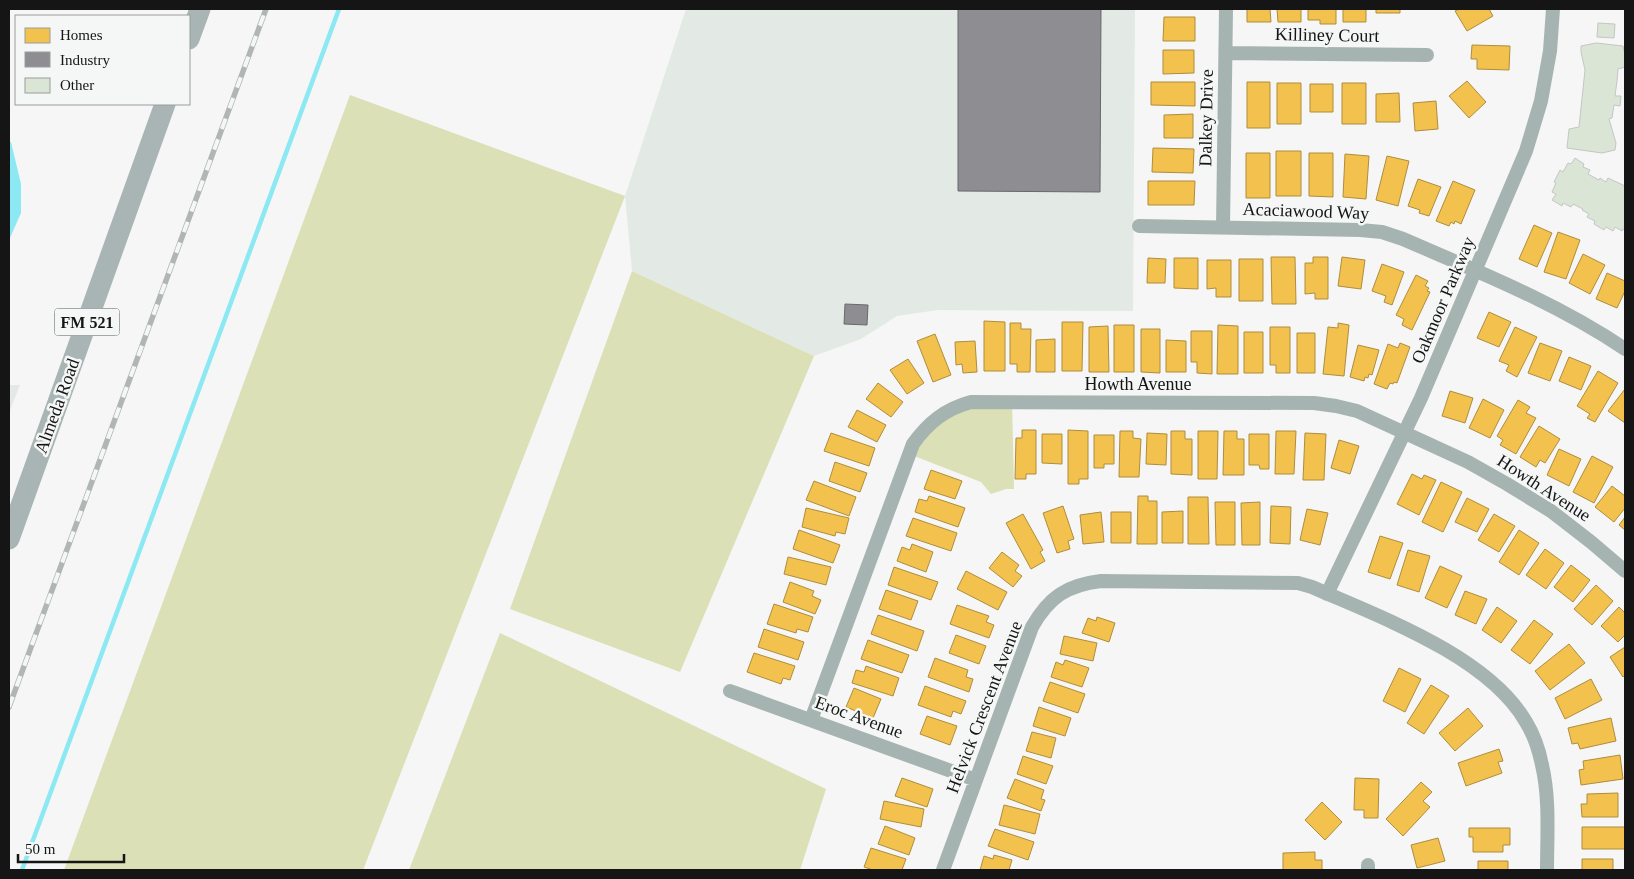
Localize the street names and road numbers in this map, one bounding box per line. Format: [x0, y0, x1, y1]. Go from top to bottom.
street label: Killiney Court [1275, 24, 1379, 46]
street label: Dalkey Drive [1195, 69, 1217, 167]
street label: Acaciawood Way [1242, 199, 1370, 223]
street label: Oakmoor Parkway [1407, 234, 1479, 366]
road number: FM 521 [54, 308, 120, 336]
street label: Almeda Road [31, 356, 83, 456]
street label: Howth Avenue [1084, 374, 1192, 394]
street label: Howth Avenue [1494, 450, 1594, 526]
street label: Helvick Crescent Avenue [942, 618, 1026, 796]
street label: Eroc Avenue [812, 692, 906, 742]

